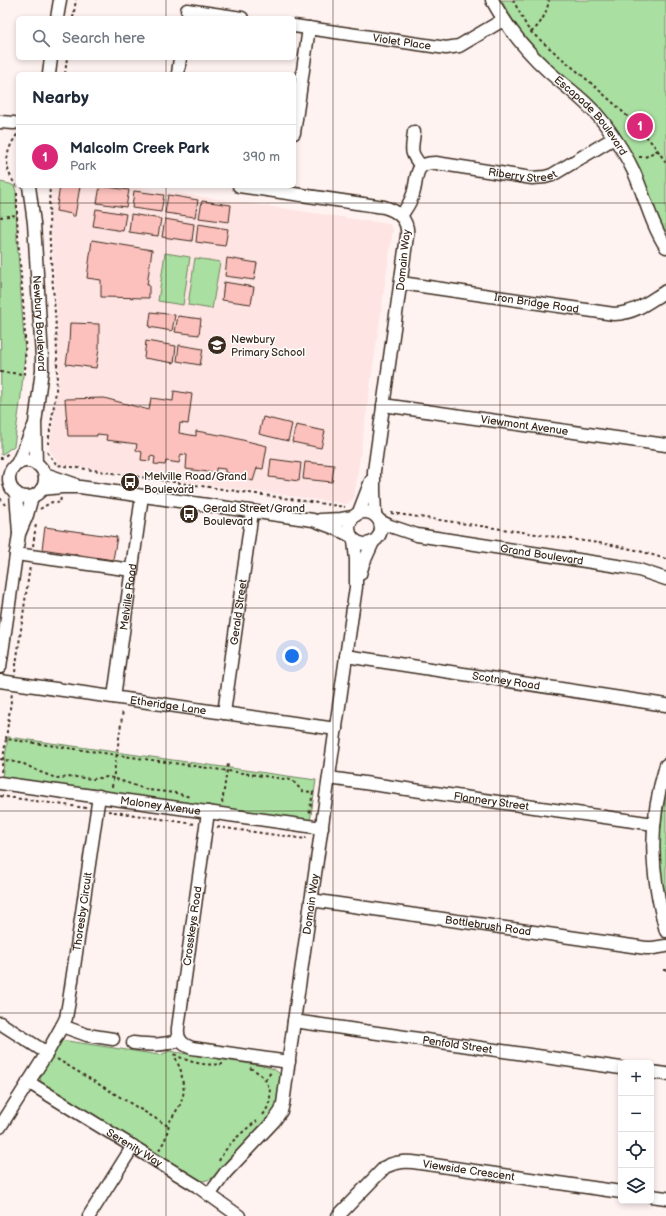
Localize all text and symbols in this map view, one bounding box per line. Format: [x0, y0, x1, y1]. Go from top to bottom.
search box [16, 16, 296, 60]
icon: search [30, 27, 52, 49]
text: Search here [62, 29, 145, 48]
street label: Violet Place [372, 31, 432, 53]
street label: Escapade Boulevard [551, 73, 630, 158]
text: Nearby [32, 88, 89, 108]
pin: 1 [627, 111, 653, 141]
text: Malcolm Creek Park [70, 139, 209, 158]
text: 1 [42, 149, 48, 165]
text: 390 m [243, 149, 280, 165]
text: Park [70, 158, 96, 174]
street label: Riberry Street [487, 165, 560, 185]
street label: Domain Way [394, 229, 413, 291]
street label: Newbury Boulevard [30, 275, 48, 372]
street label: Iron Bridge Road [493, 291, 580, 316]
place label: Newbury Primary School [231, 333, 305, 359]
school or university icon: Newbury Primary School [206, 334, 228, 356]
street label: Viewmont Avenue [480, 413, 570, 438]
place label: Melville Road/Grand Boulevard [144, 470, 247, 496]
bus stop icon: Melville Road/Grand Boulevard [119, 471, 141, 493]
place label: Gerald Street/Grand Boulevard [203, 502, 305, 528]
bus stop icon: Gerald Street/Grand Boulevard [178, 503, 200, 525]
street label: Grand Boulevard [499, 542, 584, 568]
street label: Melville Road [117, 563, 140, 631]
street label: Gerald Street [228, 578, 250, 646]
your location [282, 646, 302, 666]
street label: Scotney Road [471, 669, 541, 693]
street label: Etheridge Lane [129, 694, 208, 717]
street label: Flannery Street [453, 790, 530, 813]
street label: Maloney Avenue [119, 794, 202, 818]
street label: Thoresby Circuit [70, 871, 95, 952]
street label: Domain Way [300, 873, 322, 935]
street label: Crosskeys Road [180, 885, 205, 967]
street label: Bottlebrush Road [444, 913, 532, 938]
street label: Penfold Street [422, 1034, 494, 1056]
map controls [618, 1060, 654, 1204]
button: + [618, 1060, 654, 1096]
button: − [618, 1096, 654, 1132]
street label: Serenity Way [104, 1126, 164, 1170]
button: locate [618, 1132, 654, 1168]
street label: Viewside Crescent [422, 1157, 516, 1184]
button: layers [618, 1168, 654, 1204]

